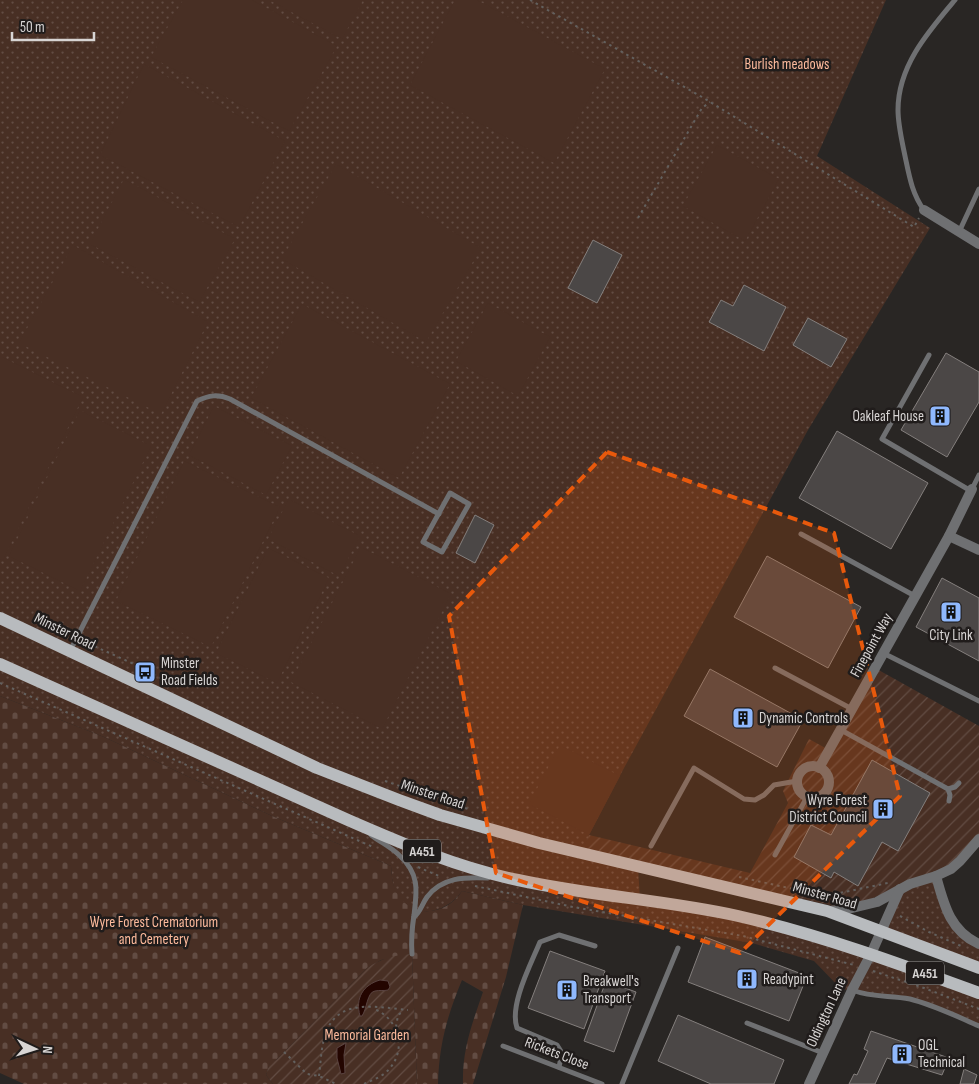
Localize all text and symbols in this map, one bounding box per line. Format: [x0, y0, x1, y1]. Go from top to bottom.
scale bar [12, 10, 95, 42]
text: 50 m [20, 18, 45, 37]
park label: Burlish meadows [745, 55, 830, 74]
building icon: Oakleaf House [928, 404, 952, 428]
place label: Oakleaf House [852, 407, 924, 426]
building icon: City Link [939, 600, 963, 624]
street label: Minster Road [31, 609, 98, 654]
street label: Finepoint Way [846, 610, 897, 681]
place label: City Link [929, 626, 973, 645]
place label: Minster Road Fields [161, 654, 218, 690]
bus stop icon: Minster Road Fields [133, 660, 157, 684]
building icon: Dynamic Controls [731, 706, 755, 730]
place label: Dynamic Controls [759, 709, 848, 728]
street label: Minster Road [399, 775, 467, 814]
place label: Wyre Forest District Council [789, 791, 867, 827]
building icon: Wyre Forest District Council [871, 797, 895, 821]
road number: A451 [403, 839, 441, 862]
street label: Minster Road [791, 877, 859, 914]
park label: Wyre Forest Crematorium and Cemetery [90, 913, 218, 949]
road number: A451 [906, 961, 944, 984]
building icon: Readypint [735, 967, 759, 991]
place label: Readypint [763, 970, 814, 989]
place label: Breakwell's Transport [583, 972, 639, 1008]
street label: Oldington Lane [802, 974, 851, 1050]
building icon: Breakwell's Transport [555, 978, 579, 1002]
north arrow [10, 1024, 60, 1074]
park label: Memorial Garden [325, 1026, 409, 1045]
street label: Rickets Close [522, 1033, 592, 1074]
place label: OGL Technical [918, 1036, 965, 1072]
building icon: OGL Technical [890, 1042, 914, 1066]
text: N [39, 1046, 56, 1054]

